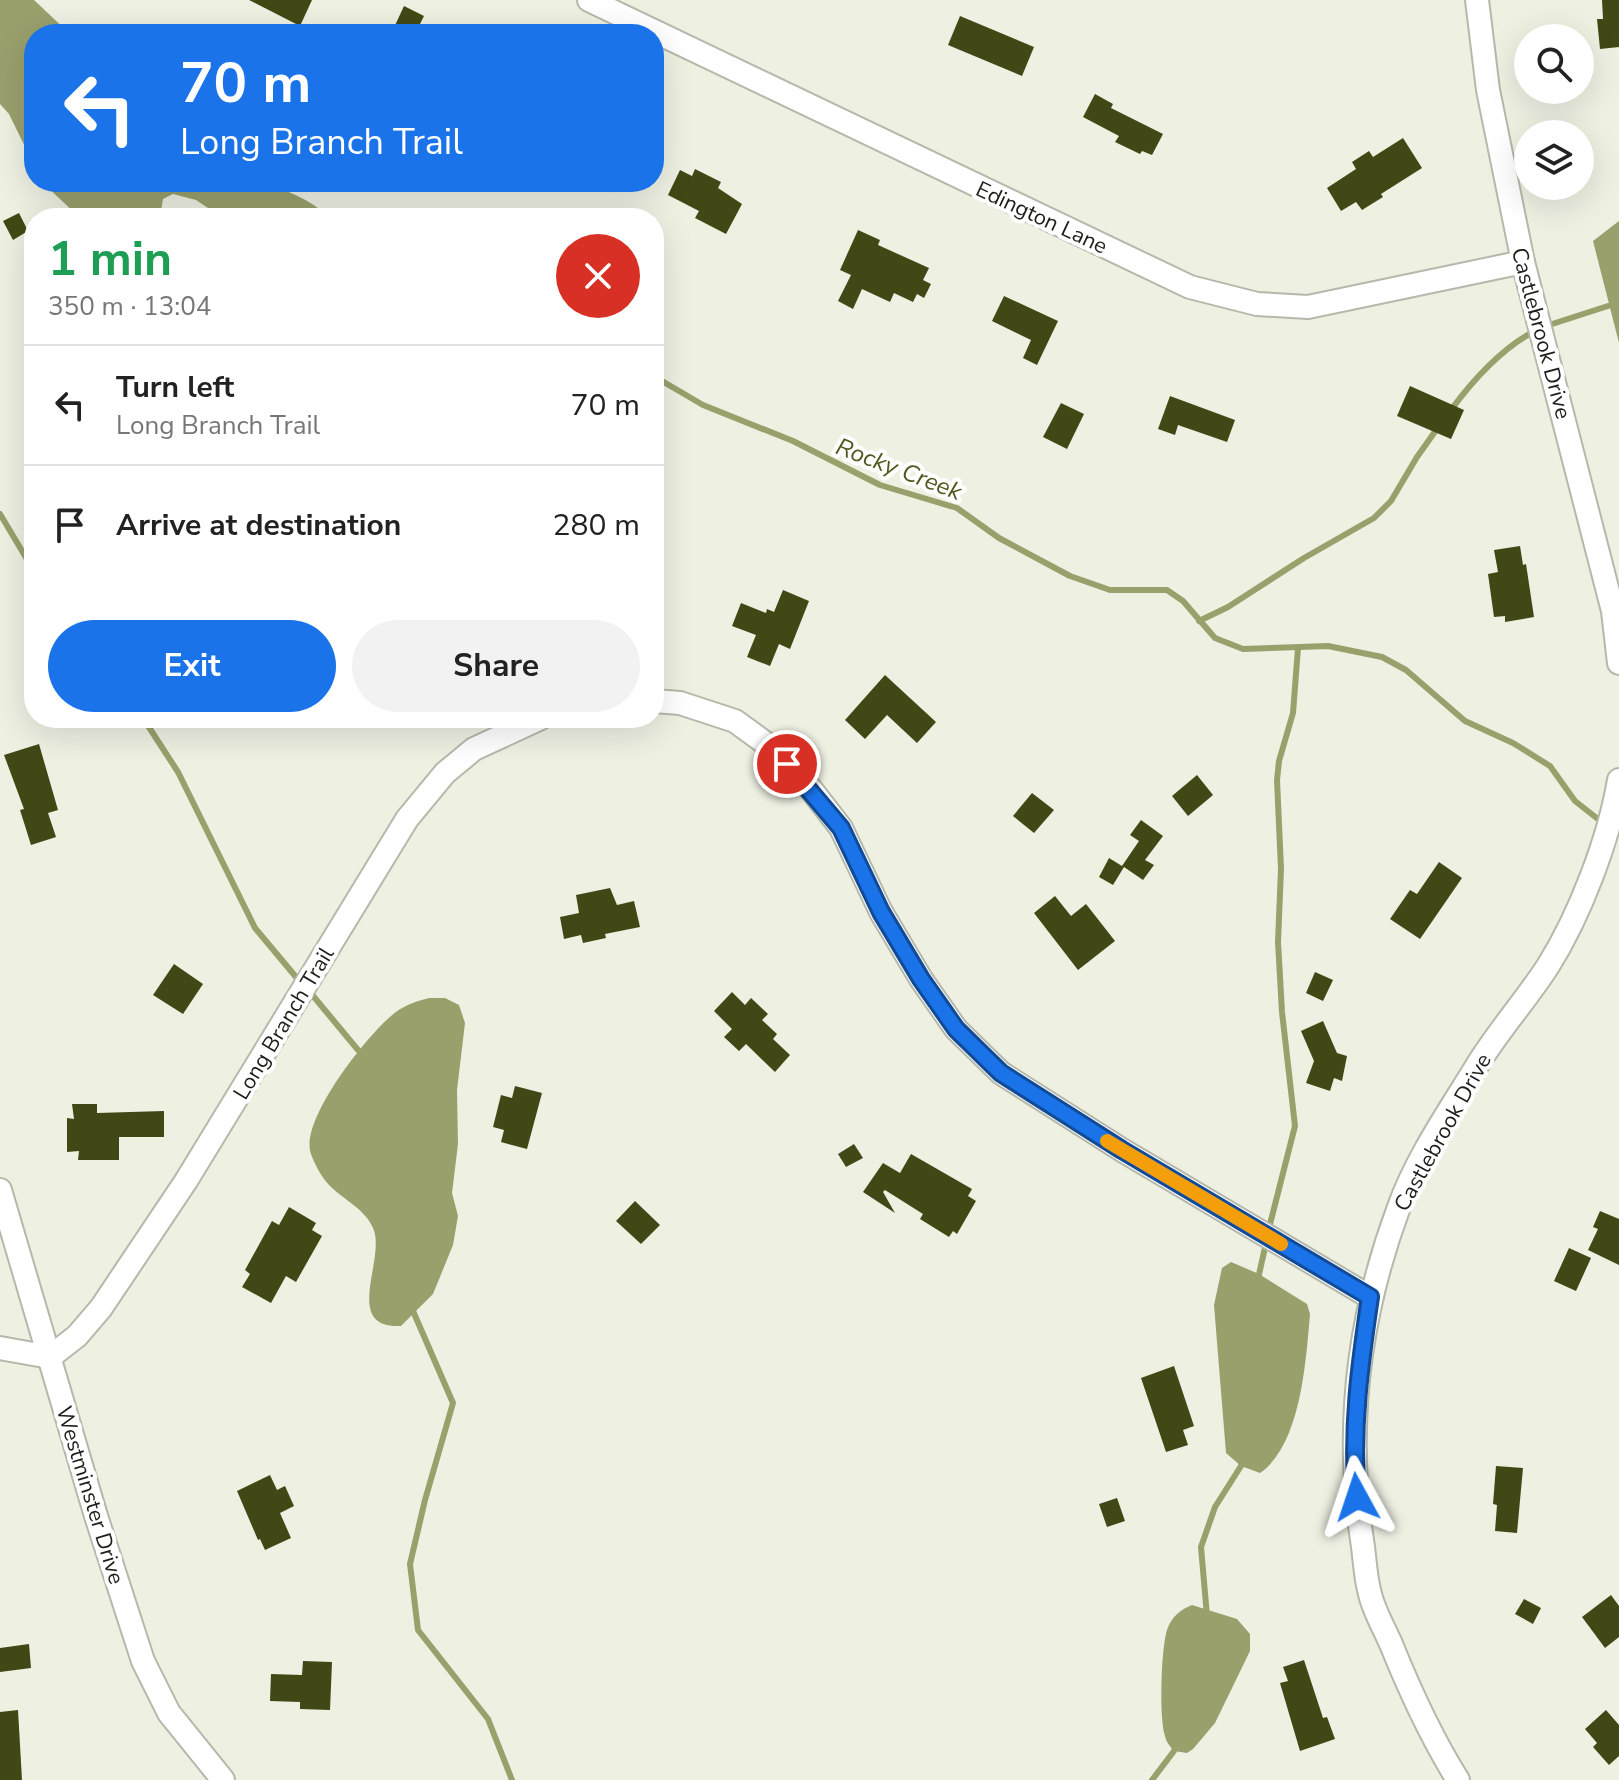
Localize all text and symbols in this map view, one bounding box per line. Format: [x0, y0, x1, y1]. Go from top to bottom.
map controls [1514, 24, 1594, 200]
button: search [1514, 24, 1594, 104]
text: 70 m [180, 45, 311, 122]
icon: left [48, 56, 152, 160]
text: Long Branch Trail [180, 118, 463, 167]
button: layers [1514, 120, 1594, 200]
street label: Edington Lane [971, 174, 1112, 261]
text: 1 min [48, 226, 172, 292]
button: close [556, 234, 640, 318]
street label: Castlebrook Drive [1504, 244, 1578, 422]
text: 350 m · 13:04 [48, 289, 211, 324]
text: Turn left [116, 367, 234, 408]
icon: left [48, 383, 92, 427]
text: 70 m [571, 385, 640, 426]
text: Long Branch Trail [116, 408, 320, 443]
water label: Rocky Creek [831, 430, 968, 508]
icon: arrive [48, 503, 92, 547]
text: Arrive at destination [116, 505, 401, 546]
text: 280 m [553, 505, 640, 546]
button: Exit [48, 620, 336, 712]
button: Share [352, 620, 640, 712]
pin [753, 730, 821, 798]
icon: arrive [765, 742, 809, 786]
street label: Long Branch Trail [226, 941, 341, 1105]
street label: Castlebrook Drive [1387, 1048, 1499, 1217]
street label: Westminster Drive [49, 1403, 131, 1588]
position arrow [1315, 1455, 1399, 1539]

